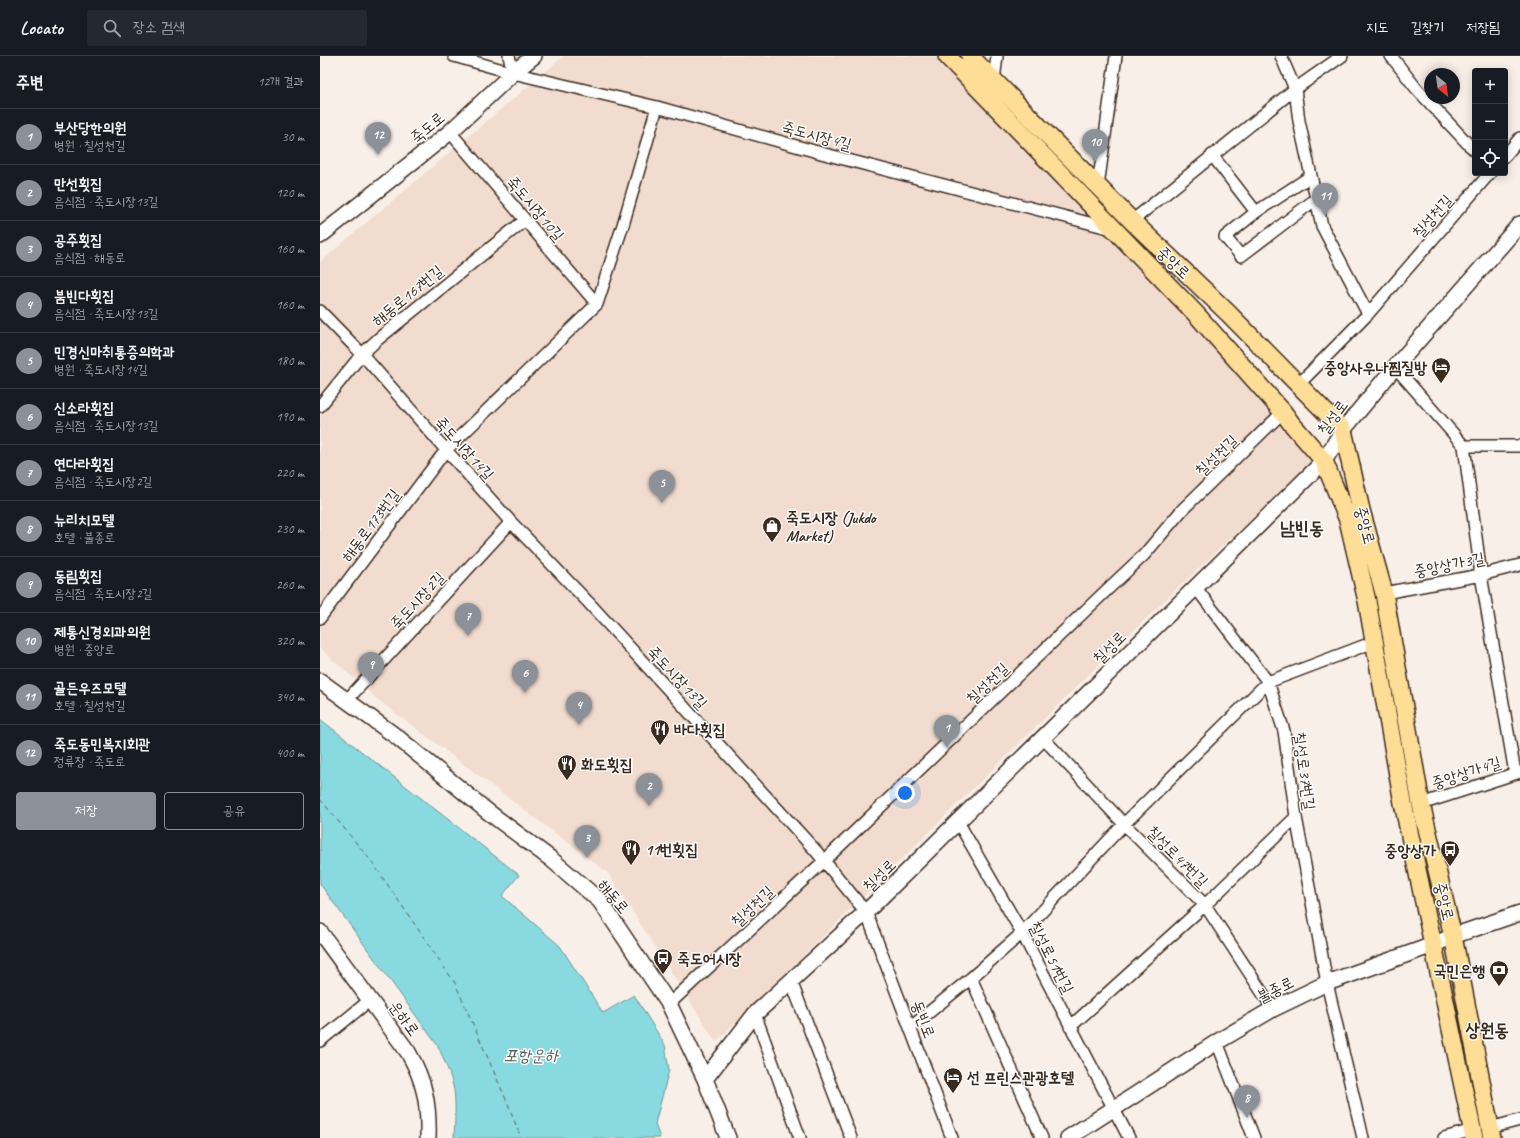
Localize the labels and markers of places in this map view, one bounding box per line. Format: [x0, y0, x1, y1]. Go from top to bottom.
pin: 12 [365, 122, 391, 155]
pin: 10 [1082, 129, 1108, 162]
pin: 11 [1312, 183, 1338, 216]
hotel icon: 중앙사우나찜질방 [1430, 356, 1452, 384]
place label: 중앙사우나찜질방 [1324, 358, 1427, 378]
pin: 5 [649, 470, 675, 503]
place label: 죽도시장 (Jukdo Market) [786, 508, 878, 546]
shop icon: 죽도시장 (Jukdo Market) [761, 515, 783, 543]
pin: 7 [455, 603, 481, 636]
pin: 9 [358, 652, 384, 685]
pin: 6 [512, 660, 538, 693]
pin: 4 [566, 692, 592, 725]
pin: 1 [934, 715, 960, 748]
restaurant icon: 바다횟집 [649, 718, 671, 746]
place label: 바다횟집 [674, 720, 726, 740]
restaurant icon: 화도횟집 [556, 753, 578, 781]
place label: 화도횟집 [581, 755, 633, 775]
pin: 2 [636, 773, 662, 806]
pin: 3 [574, 825, 600, 858]
restaurant icon: 11번횟집 [620, 838, 642, 866]
bus stop icon: 중앙상가 [1439, 839, 1461, 867]
place label: 11번횟집 [645, 840, 698, 860]
place label: 중앙상가 [1385, 841, 1436, 861]
bus stop icon: 죽도어시장 [652, 947, 674, 975]
place label: 죽도어시장 [677, 949, 742, 969]
bank icon: 국민은행 [1488, 959, 1510, 987]
place label: 국민은행 [1434, 961, 1485, 981]
hotel icon: 선 프린스관광호텔 [942, 1066, 964, 1094]
place label: 선 프린스관광호텔 [967, 1068, 1075, 1088]
pin: 8 [1234, 1085, 1260, 1118]

